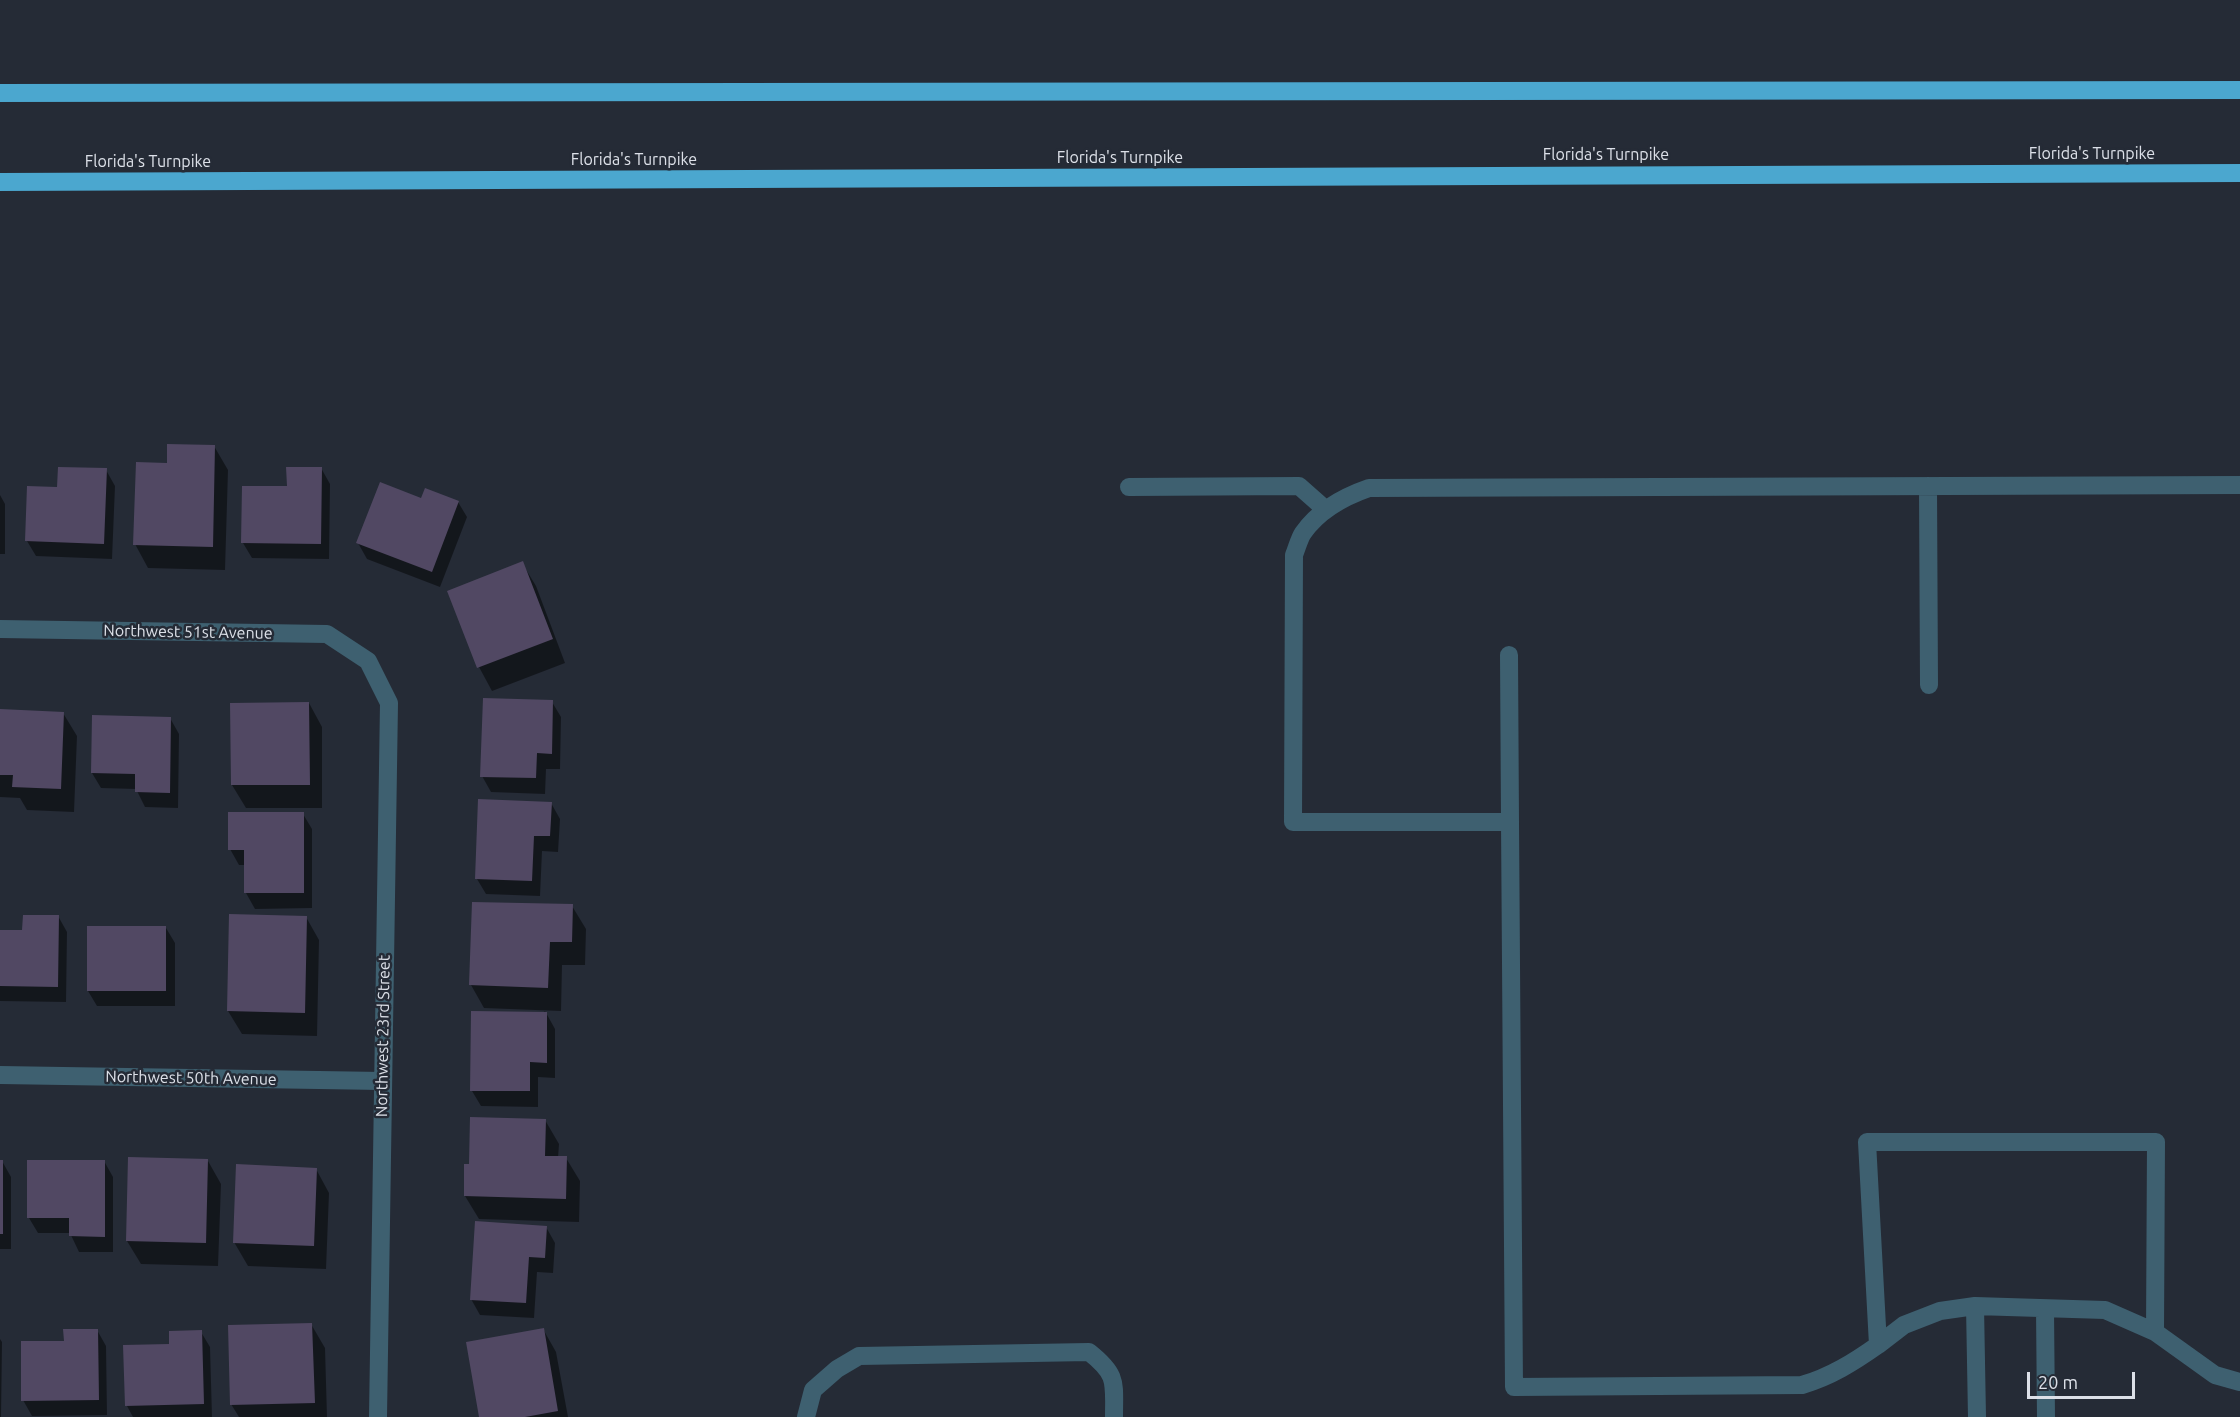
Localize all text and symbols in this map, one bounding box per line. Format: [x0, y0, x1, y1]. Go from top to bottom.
street label: Florida's Turnpike [2029, 144, 2155, 164]
street label: Florida's Turnpike [1543, 145, 1669, 165]
street label: Florida's Turnpike [1057, 148, 1183, 168]
street label: Florida's Turnpike [571, 150, 697, 170]
street label: Florida's Turnpike [85, 152, 211, 172]
street label: Northwest 51st Avenue [103, 621, 273, 643]
street label: Northwest 23rd Street [372, 955, 394, 1117]
street label: Northwest 50th Avenue [105, 1067, 277, 1089]
scale bar [2030, 1360, 2138, 1398]
text: 20 m [2038, 1372, 2078, 1392]

